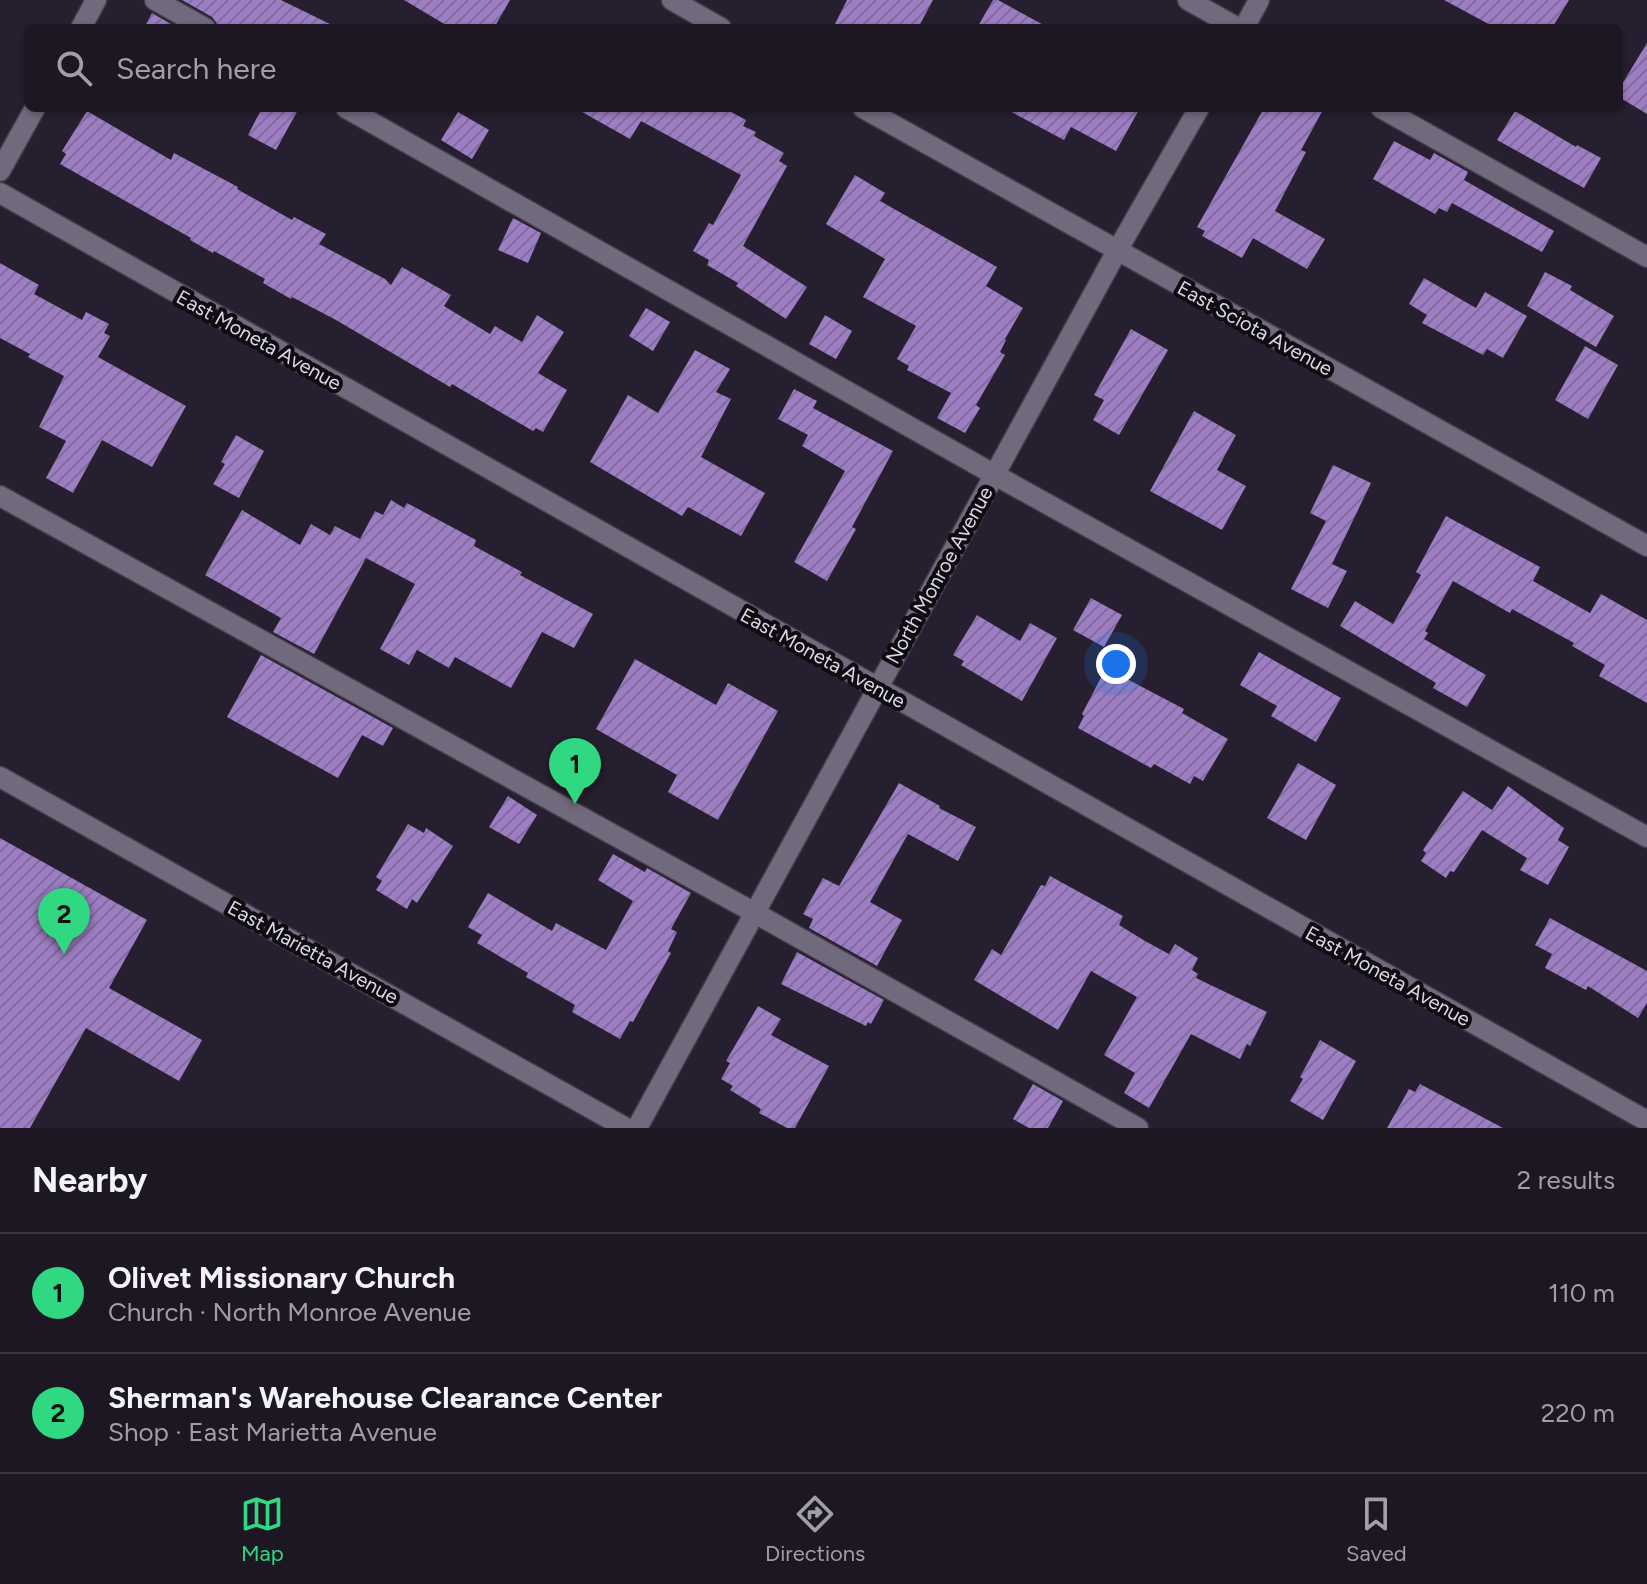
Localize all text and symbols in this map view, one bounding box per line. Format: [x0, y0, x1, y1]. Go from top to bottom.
search box [24, 24, 1623, 112]
icon: search [52, 46, 96, 90]
text: Search here [116, 50, 276, 87]
street label: East Sciota Avenue [1173, 275, 1337, 381]
street label: East Moneta Avenue [172, 285, 346, 395]
street label: North Monroe Avenue [880, 482, 998, 668]
street label: East Moneta Avenue [736, 603, 910, 713]
your location [1096, 644, 1136, 684]
pin: 1 [549, 738, 601, 804]
pin: 2 [38, 888, 90, 954]
street label: East Marietta Avenue [224, 895, 402, 1009]
street label: East Moneta Avenue [1301, 921, 1475, 1031]
text: Nearby [32, 1160, 147, 1201]
text: 2 results [1517, 1164, 1615, 1196]
text: Olivet Missionary Church [108, 1259, 455, 1296]
text: 1 [53, 1277, 63, 1309]
text: 110 m [1548, 1277, 1615, 1309]
text: Church · North Monroe Avenue [108, 1296, 471, 1328]
text: Sherman's Warehouse Clearance Center [108, 1379, 662, 1416]
text: 2 [50, 1397, 66, 1429]
text: 220 m [1541, 1397, 1615, 1429]
text: Shop · East Marietta Avenue [108, 1416, 437, 1448]
tab: Map [240, 1492, 284, 1567]
tab: Directions [765, 1492, 865, 1567]
tab: Saved [1346, 1492, 1407, 1567]

